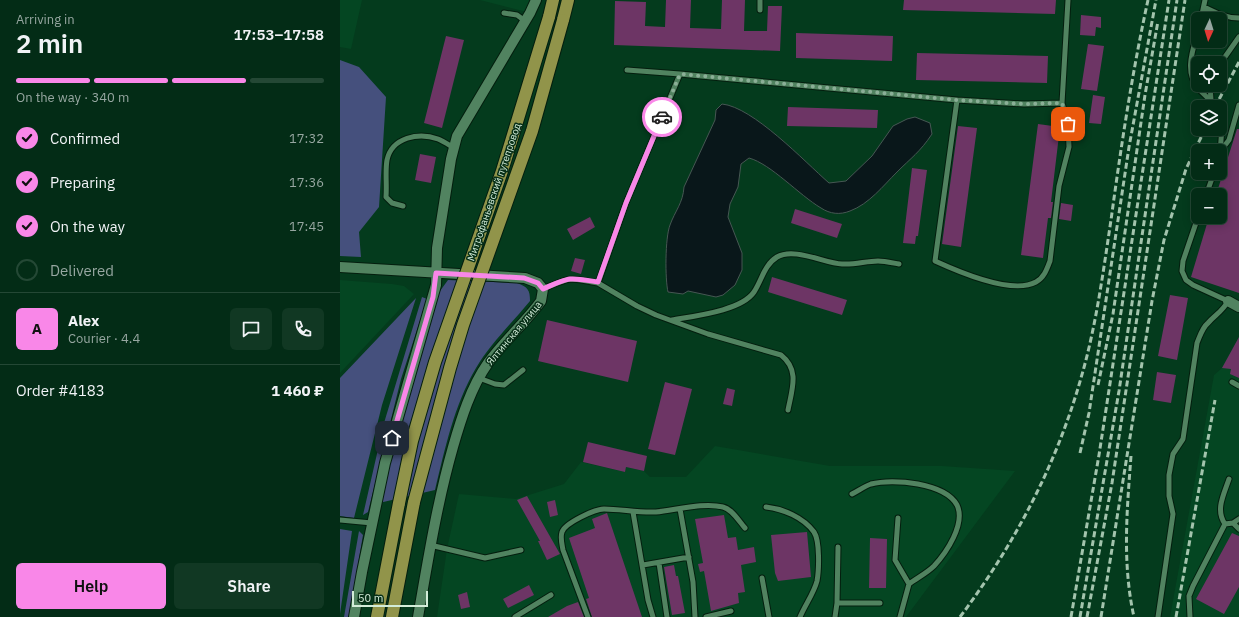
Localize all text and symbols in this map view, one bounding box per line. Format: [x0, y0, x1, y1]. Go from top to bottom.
text: Arriving in [16, 11, 75, 28]
north arrow [1191, 12, 1227, 48]
map controls [1191, 12, 1227, 224]
text: 17:53–17:58 [234, 25, 324, 44]
text: 2 min [16, 26, 83, 60]
button: locate [1191, 56, 1227, 92]
text: On the way · 340 m [16, 89, 129, 106]
courier [642, 97, 682, 137]
button: layers [1191, 100, 1227, 136]
icon: car [651, 106, 673, 128]
pin [1051, 107, 1085, 141]
icon: bag [1057, 113, 1079, 135]
street label: Митрофаньевский путепровод [464, 121, 524, 263]
icon: check [16, 127, 38, 149]
text: Confirmed [50, 129, 120, 148]
text: 17:32 [289, 130, 324, 147]
button: + [1191, 144, 1227, 180]
icon: check [16, 171, 38, 193]
text: Preparing [50, 173, 115, 192]
text: 17:36 [289, 174, 324, 191]
button: − [1191, 188, 1227, 224]
icon: check [16, 215, 38, 237]
text: On the way [50, 217, 125, 236]
text: 17:45 [289, 218, 324, 235]
text: Delivered [50, 261, 114, 280]
street label: Ялтинская улица [483, 298, 545, 368]
button: chat [230, 308, 272, 350]
button: phone [282, 308, 324, 350]
text: Alex [68, 311, 99, 330]
text: A [32, 319, 42, 338]
text: Courier · 4.4 [68, 330, 140, 347]
text: Order #4183 [16, 381, 105, 400]
text: 1 460 ₽ [271, 381, 324, 400]
pin [375, 421, 409, 455]
icon: home [381, 427, 403, 449]
button: Help [16, 563, 166, 609]
button: Share [174, 563, 324, 609]
scale bar [352, 589, 428, 608]
text: 50 m [358, 591, 383, 605]

